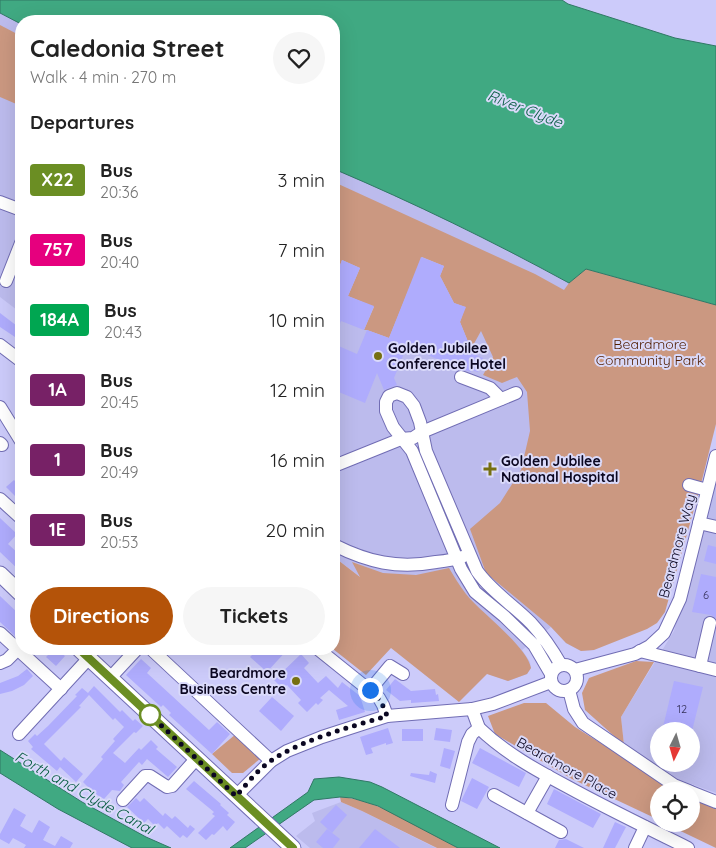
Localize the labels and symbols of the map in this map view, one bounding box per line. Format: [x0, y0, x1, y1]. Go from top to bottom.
water label: River Clyde [485, 86, 566, 132]
park label: Beardmore Community Park [596, 335, 704, 369]
place label: Golden Jubilee Conference Hotel [388, 339, 506, 373]
marker: Golden Jubilee Conference Hotel [372, 350, 384, 362]
place label: Golden Jubilee National Hospital [501, 452, 619, 486]
marker: Golden Jubilee National Hospital [483, 462, 497, 476]
street label: Beardmore Way [654, 492, 700, 600]
house number: 6 [703, 588, 709, 602]
place label: Beardmore Business Centre [179, 664, 286, 698]
marker: Beardmore Business Centre [290, 675, 302, 687]
your location [358, 678, 383, 703]
house number: 12 [677, 702, 687, 716]
unlabelled marker [139, 704, 161, 726]
north arrow [650, 722, 700, 772]
street label: Beardmore Place [513, 733, 621, 803]
water label: Forth and Clyde Canal [12, 747, 158, 839]

